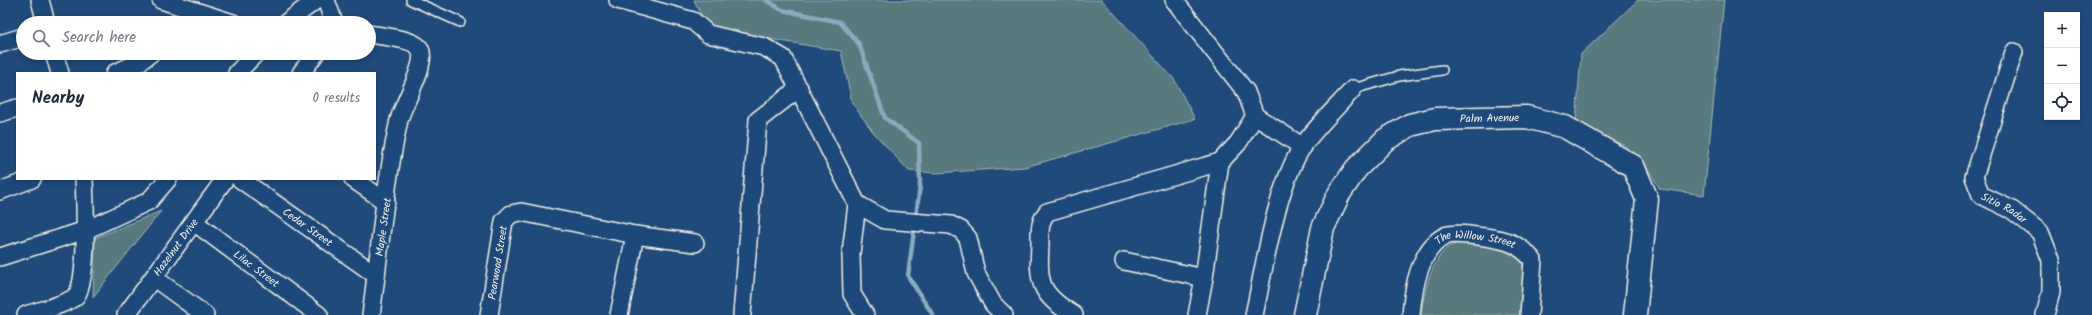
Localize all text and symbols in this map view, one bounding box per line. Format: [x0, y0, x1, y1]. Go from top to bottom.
map controls [2044, 12, 2080, 120]
button: + [2044, 12, 2080, 48]
search box [16, 16, 376, 60]
text: Search here [62, 26, 136, 50]
icon: search [30, 27, 52, 49]
button: − [2044, 48, 2080, 84]
button: locate [2044, 84, 2080, 120]
text: Nearby [32, 85, 84, 112]
text: 0 results [313, 88, 360, 109]
street label: Palm Avenue [1460, 109, 1519, 128]
street label: Sitio Radar [1978, 188, 2032, 229]
street label: Maple Street [371, 196, 397, 258]
street label: Cedar Street [278, 204, 337, 252]
street label: Hazelnut Drive [149, 215, 204, 280]
street label: Pearwood Street [484, 224, 513, 301]
street label: The Willow Street [1431, 226, 1519, 254]
street label: Lilac Street [229, 246, 284, 293]

